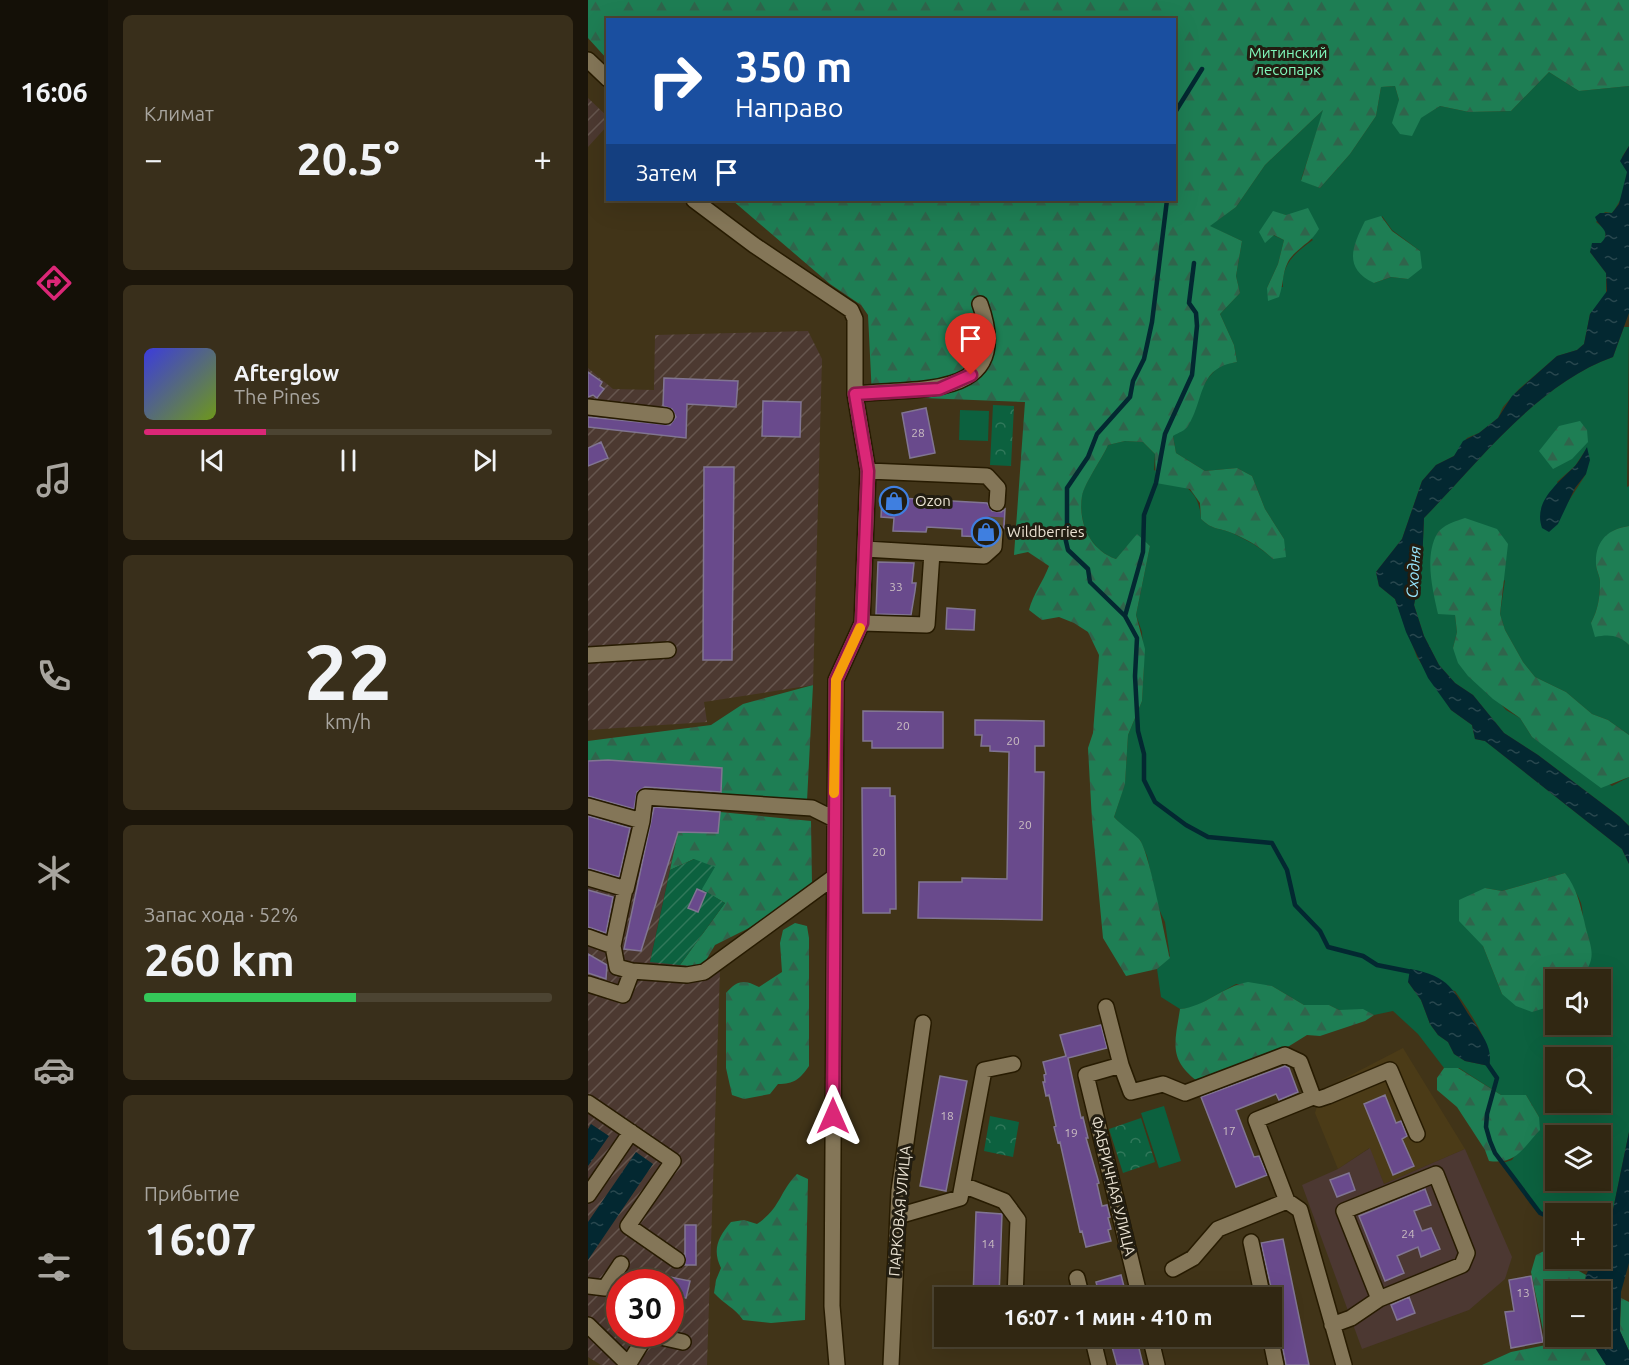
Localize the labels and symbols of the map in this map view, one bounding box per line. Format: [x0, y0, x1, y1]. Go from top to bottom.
park label: Митинский лесопарк [1249, 44, 1327, 78]
pin [945, 313, 996, 375]
house number: 28 [911, 426, 925, 439]
shop icon: Ozon [878, 485, 910, 517]
place label: Ozon [915, 492, 951, 509]
shop icon: Wildberries [970, 516, 1002, 548]
place label: Wildberries [1007, 523, 1084, 540]
water label: Сходня [1402, 545, 1424, 599]
house number: 33 [889, 580, 903, 593]
house number: 20 [896, 719, 910, 732]
house number: 20 [1006, 734, 1020, 747]
house number: 20 [1018, 818, 1032, 831]
house number: 20 [872, 845, 886, 858]
position arrow [801, 1084, 865, 1148]
house number: 18 [940, 1109, 954, 1122]
street label: ФАБРИЧНАЯ УЛИЦА [1088, 1114, 1139, 1258]
house number: 17 [1222, 1124, 1236, 1137]
house number: 19 [1064, 1126, 1078, 1139]
street label: ПАРКОВАЯ УЛИЦА [885, 1145, 914, 1277]
house number: 24 [1401, 1227, 1415, 1240]
house number: 14 [981, 1237, 995, 1250]
speed limit sign: 30 [606, 1269, 684, 1347]
house number: 13 [1516, 1286, 1530, 1299]

